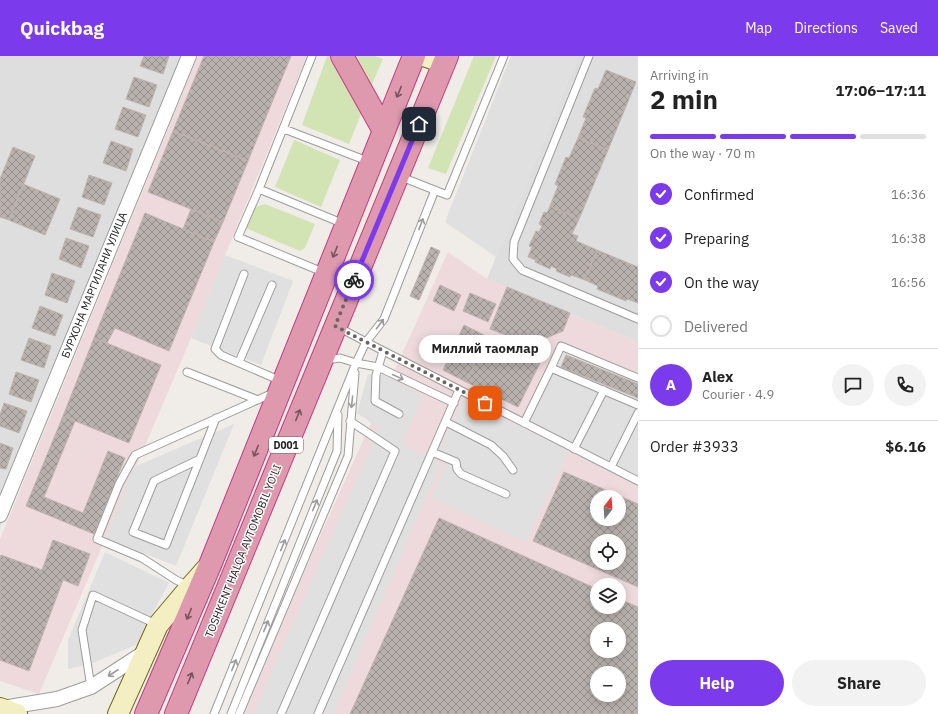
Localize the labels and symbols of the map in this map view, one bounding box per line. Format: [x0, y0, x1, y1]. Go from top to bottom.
one-way arrow [395, 86, 403, 98]
pin [402, 107, 436, 141]
street label: БУРХОНА МАРГИЛАНИ УЛИЦА [58, 210, 130, 360]
one-way arrow [418, 219, 426, 231]
one-way arrow [331, 245, 339, 257]
courier [334, 260, 374, 300]
one-way arrow [376, 319, 384, 330]
callout: Миллий таомлар [419, 335, 551, 363]
one-way arrow [392, 374, 404, 381]
pin [468, 386, 502, 420]
one-way arrow [349, 395, 356, 408]
one-way arrow [295, 410, 303, 422]
road number: D001 [269, 437, 303, 453]
one-way arrow [252, 444, 259, 456]
street label: TOSHKENT HALQA AVTOMOBIL YO'LI [202, 462, 284, 640]
north arrow [590, 490, 626, 526]
one-way arrow [312, 500, 319, 512]
one-way arrow [280, 539, 288, 551]
one-way arrow [185, 607, 192, 619]
one-way arrow [263, 620, 271, 632]
one-way arrow [231, 659, 239, 671]
one-way arrow [108, 669, 119, 677]
one-way arrow [187, 672, 195, 684]

